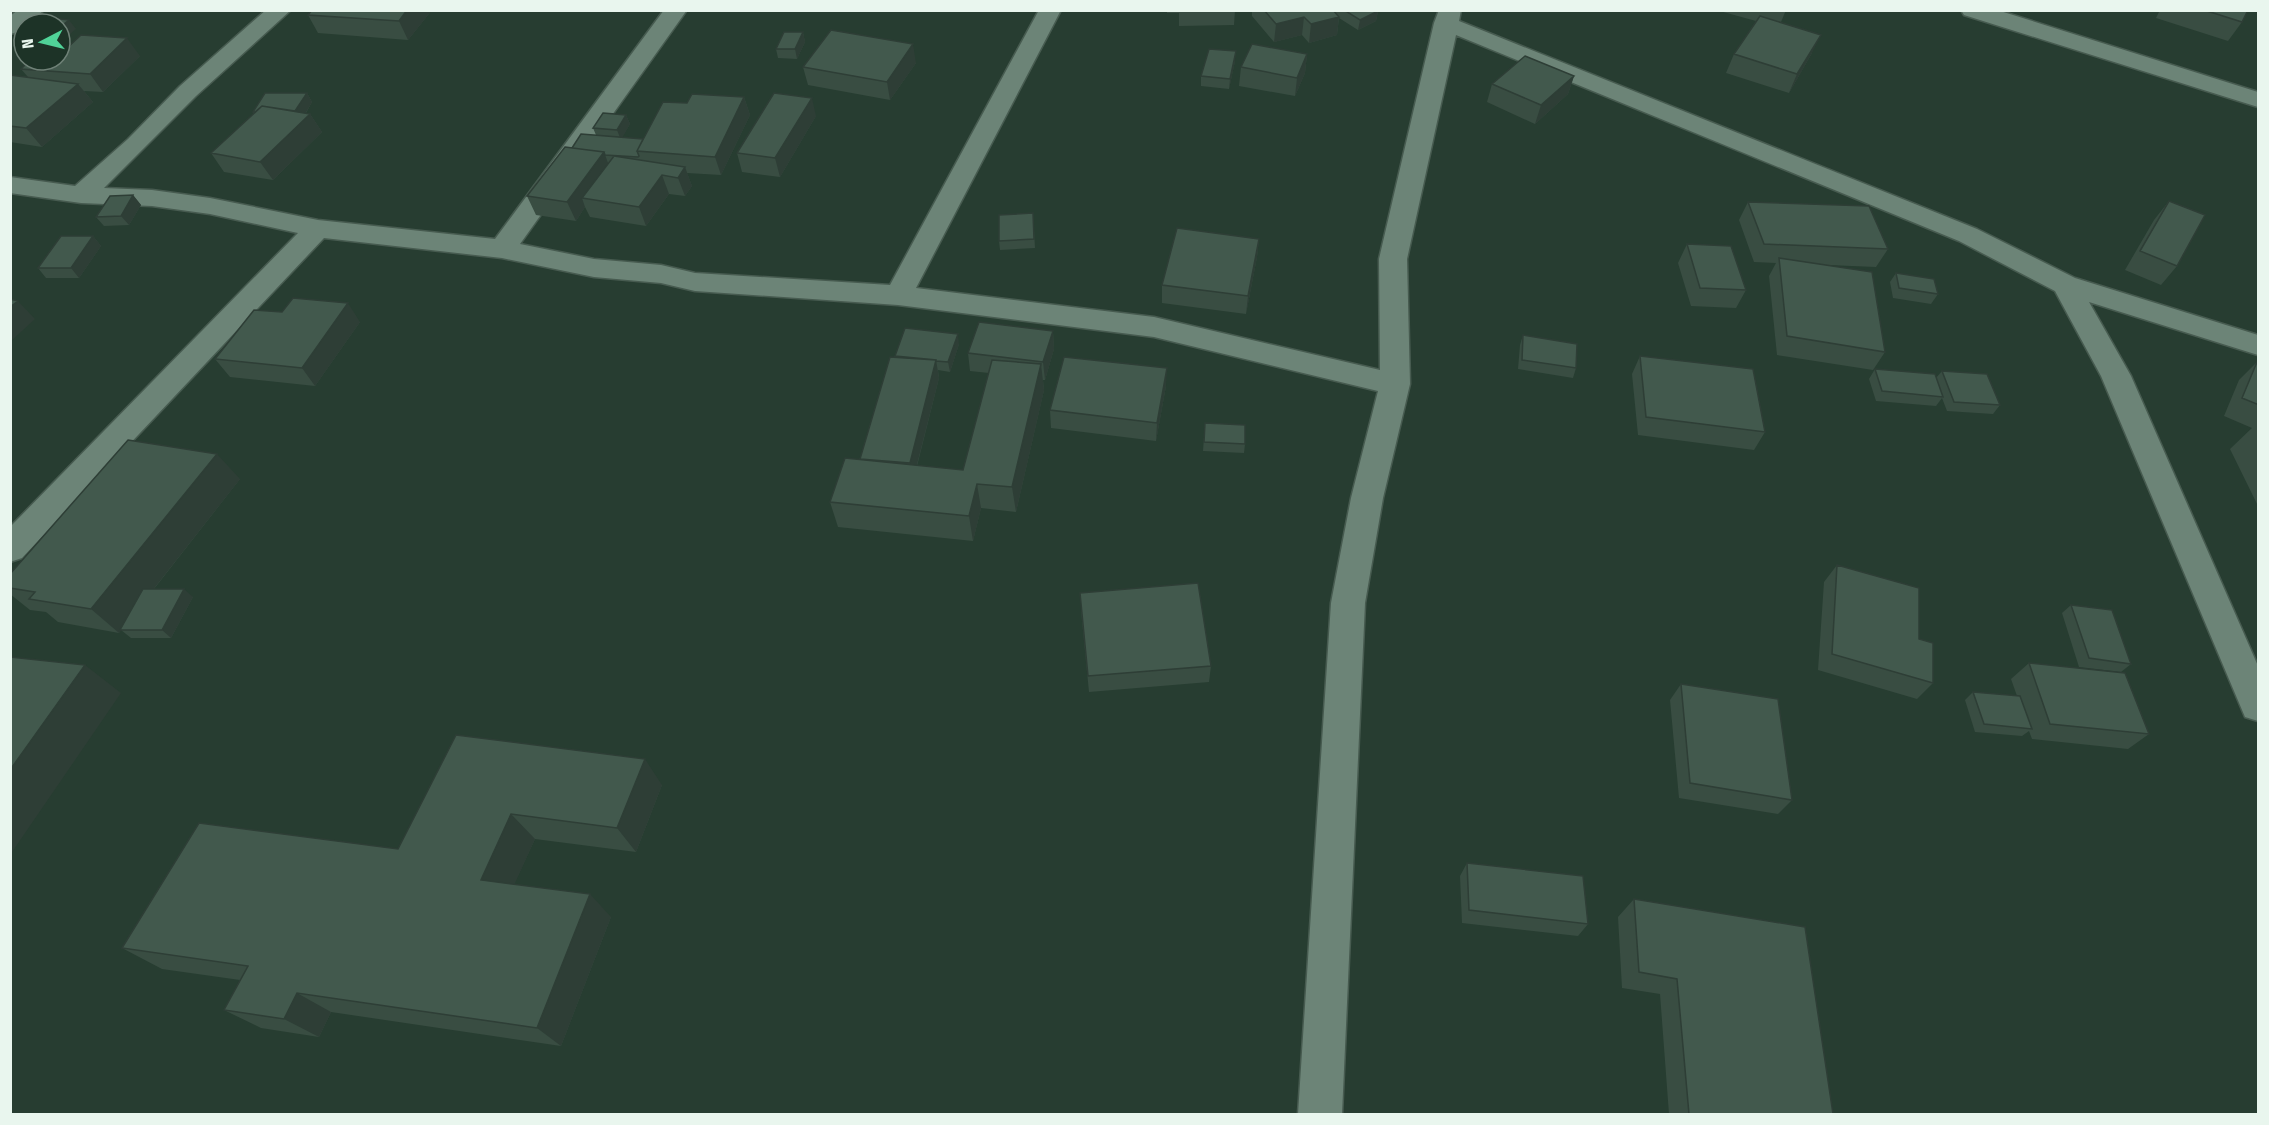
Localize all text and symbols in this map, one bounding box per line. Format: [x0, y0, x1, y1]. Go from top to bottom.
north arrow [12, 12, 72, 72]
text: N [18, 38, 38, 50]

